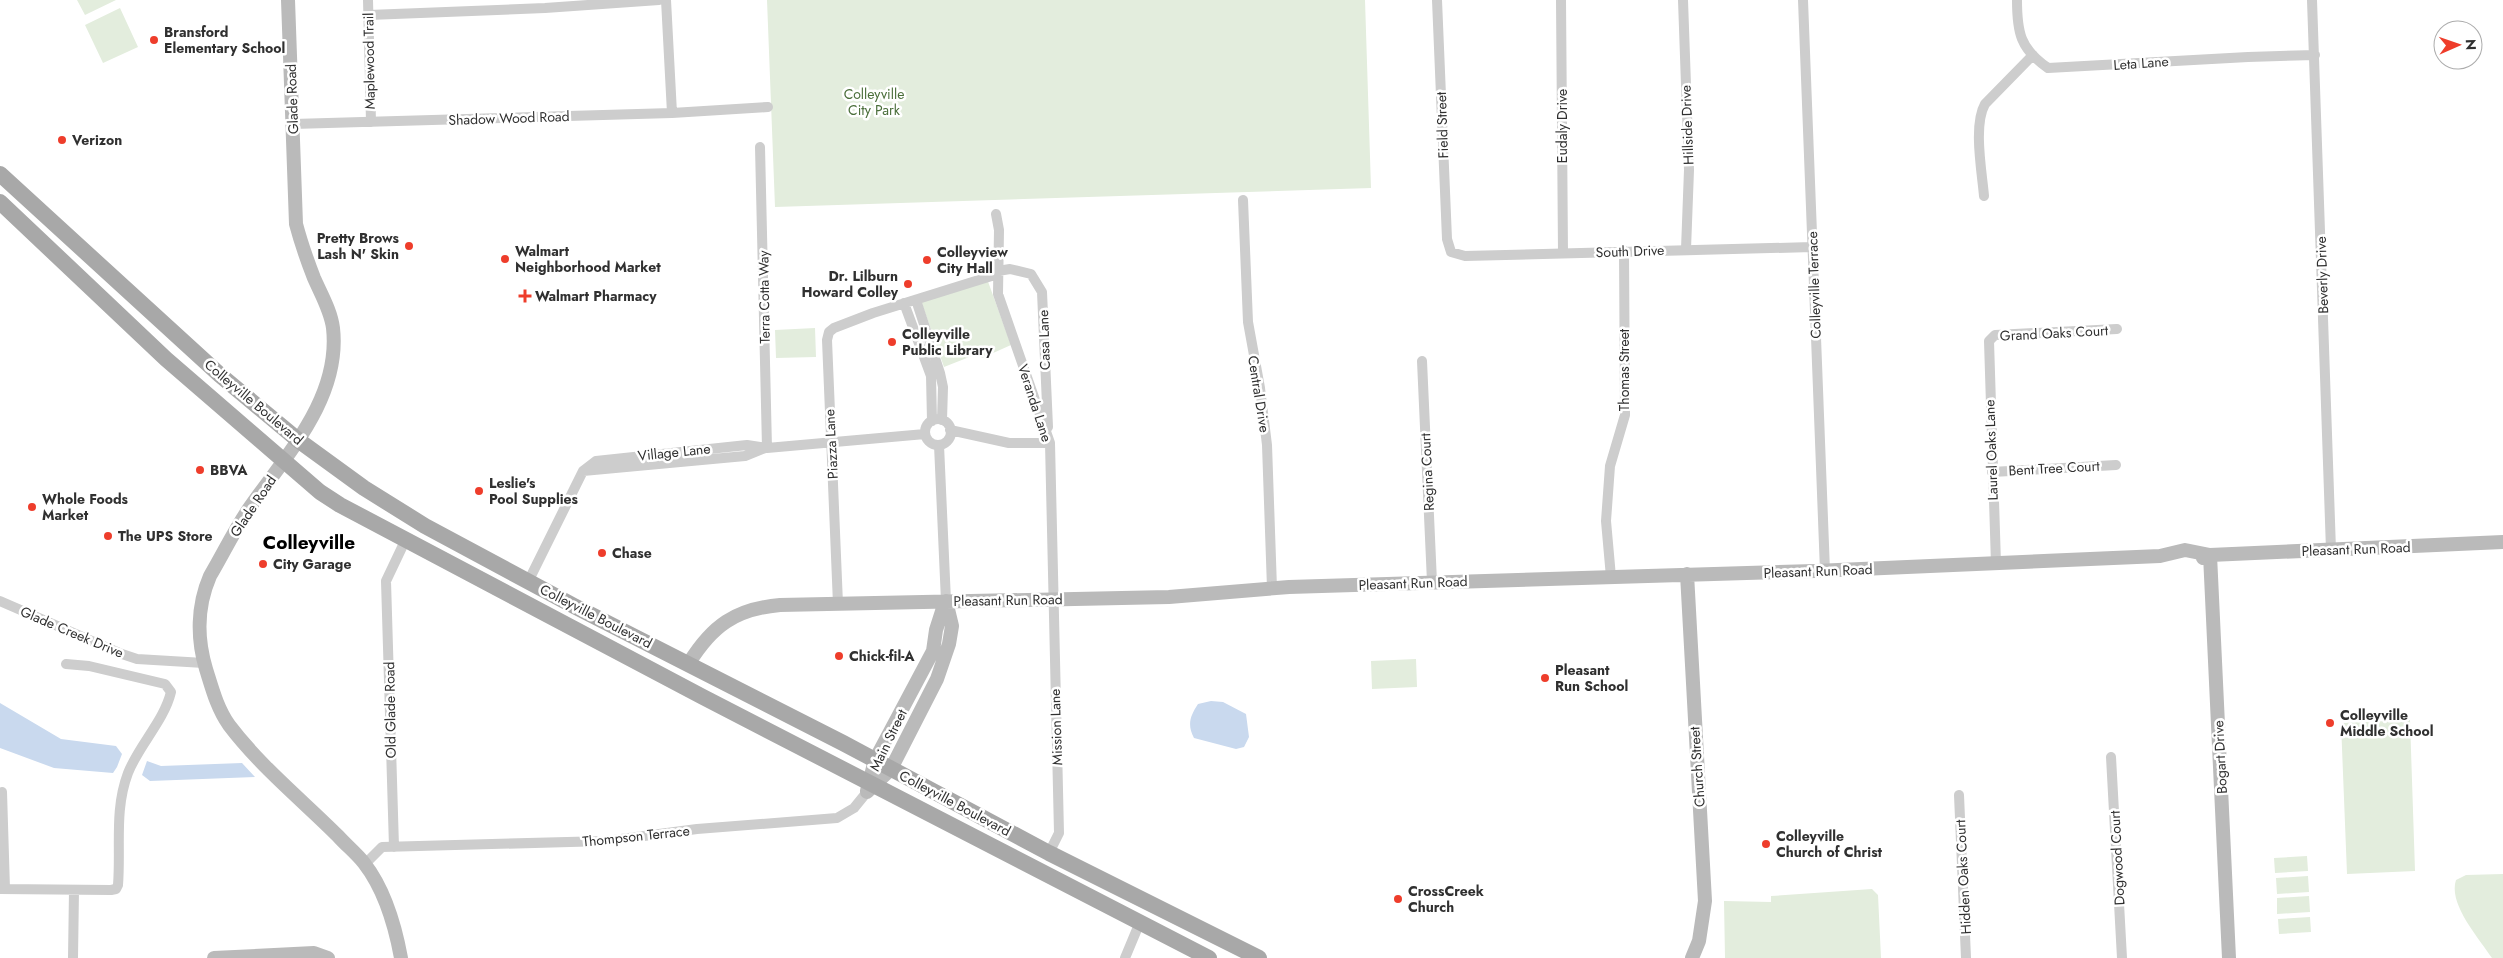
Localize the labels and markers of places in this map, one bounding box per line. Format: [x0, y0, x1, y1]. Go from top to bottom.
place label: Bransford Elementary School [164, 22, 285, 58]
marker: Bransford Elementary School [148, 34, 160, 46]
place label: Verizon [71, 130, 122, 150]
marker: Verizon [56, 134, 68, 146]
place label: Pretty Brows Lash N' Skin [317, 228, 400, 264]
marker: Pretty Brows Lash N' Skin [403, 240, 415, 252]
place label: Walmart Neighborhood Market [515, 241, 661, 277]
place label: Colleyview City Hall [937, 242, 1008, 278]
marker: Walmart Neighborhood Market [499, 253, 511, 265]
marker: Colleyview City Hall [921, 254, 933, 266]
place label: Dr. Lilburn Howard Colley [801, 266, 899, 302]
marker: Dr. Lilburn Howard Colley [902, 278, 914, 290]
place label: Walmart Pharmacy [535, 286, 657, 306]
marker: Walmart Pharmacy [519, 290, 531, 302]
place label: Colleyville Public Library [902, 324, 993, 360]
marker: Colleyville Public Library [886, 336, 898, 348]
place label: BBVA [210, 460, 248, 480]
marker: BBVA [194, 464, 206, 476]
place label: Leslie's Pool Supplies [489, 473, 579, 509]
marker: Leslie's Pool Supplies [473, 485, 485, 497]
place label: Whole Foods Market [42, 489, 129, 525]
marker: Whole Foods Market [26, 501, 38, 513]
place label: The UPS Store [118, 526, 213, 546]
marker: The UPS Store [102, 530, 114, 542]
place label: Chase [612, 543, 652, 563]
marker: Chase [596, 547, 608, 559]
place label: City Garage [273, 554, 351, 574]
marker: City Garage [257, 558, 269, 570]
place label: Chick-fil-A [849, 646, 915, 666]
marker: Chick-fil-A [833, 650, 845, 662]
place label: Pleasant Run School [1555, 660, 1628, 696]
marker: Pleasant Run School [1539, 672, 1551, 684]
place label: Colleyville Middle School [2340, 705, 2434, 741]
marker: Colleyville Middle School [2324, 717, 2336, 729]
place label: Colleyville Church of Christ [1776, 826, 1883, 862]
marker: Colleyville Church of Christ [1760, 838, 1772, 850]
place label: CrossCreek Church [1408, 881, 1484, 917]
marker: CrossCreek Church [1392, 893, 1404, 905]

